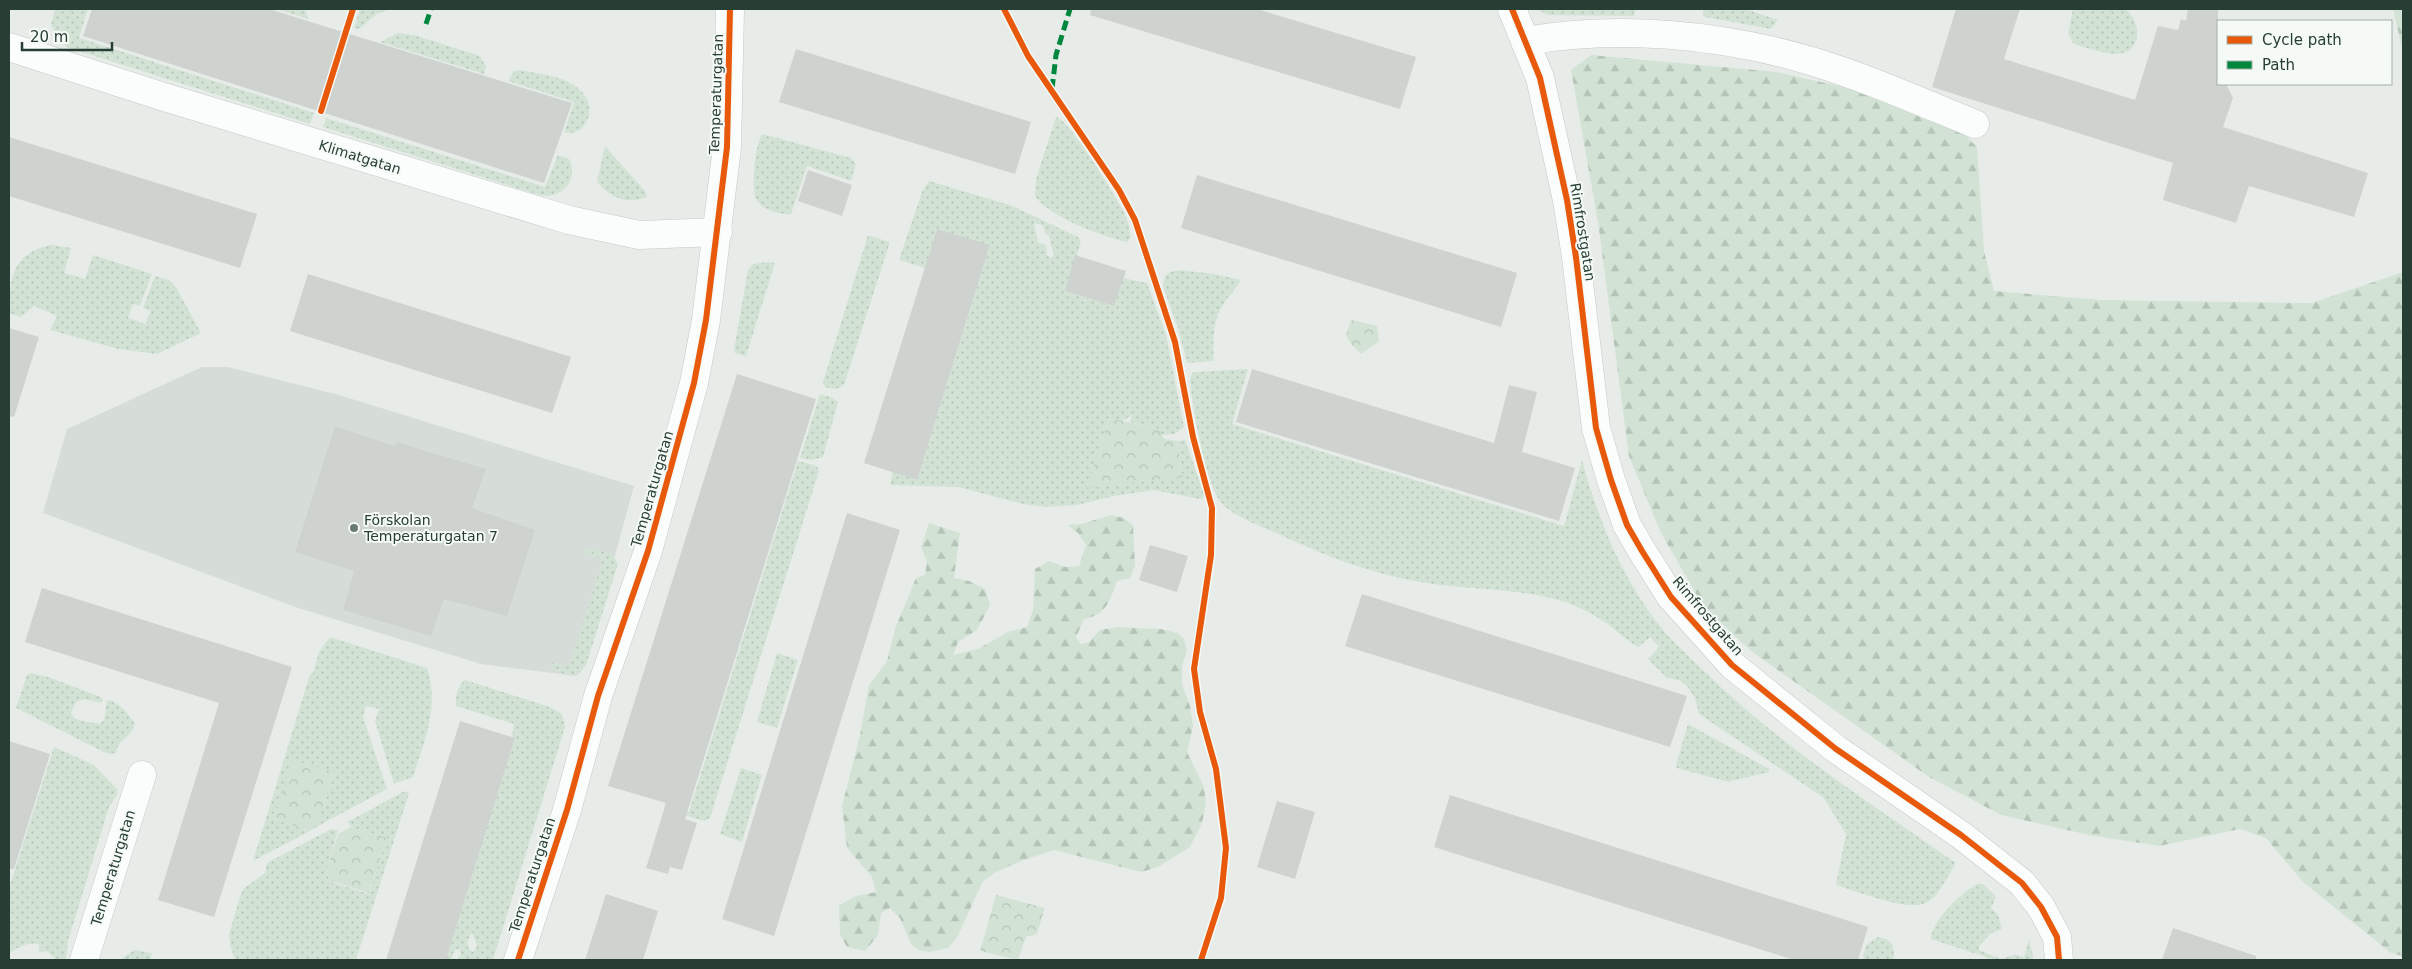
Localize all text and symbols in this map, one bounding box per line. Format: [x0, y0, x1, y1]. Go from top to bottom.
scale bar [22, 20, 112, 52]
legend [2217, 20, 2392, 85]
text: 20 m [30, 28, 68, 46]
text: Cycle path [2262, 31, 2342, 49]
street label: Temperaturgatan [706, 33, 726, 156]
text: Path [2262, 56, 2295, 74]
street label: Klimatgatan [317, 137, 403, 177]
street label: Rimfrostgatan [1567, 182, 1599, 282]
street label: Temperaturgatan [627, 429, 676, 550]
place label: Förskolan Temperaturgatan 7 [363, 512, 498, 544]
marker: Förskolan Temperaturgatan 7 [348, 522, 360, 534]
street label: Rimfrostgatan [1669, 573, 1747, 659]
street label: Temperaturgatan [87, 808, 138, 929]
street label: Temperaturgatan [505, 815, 558, 936]

